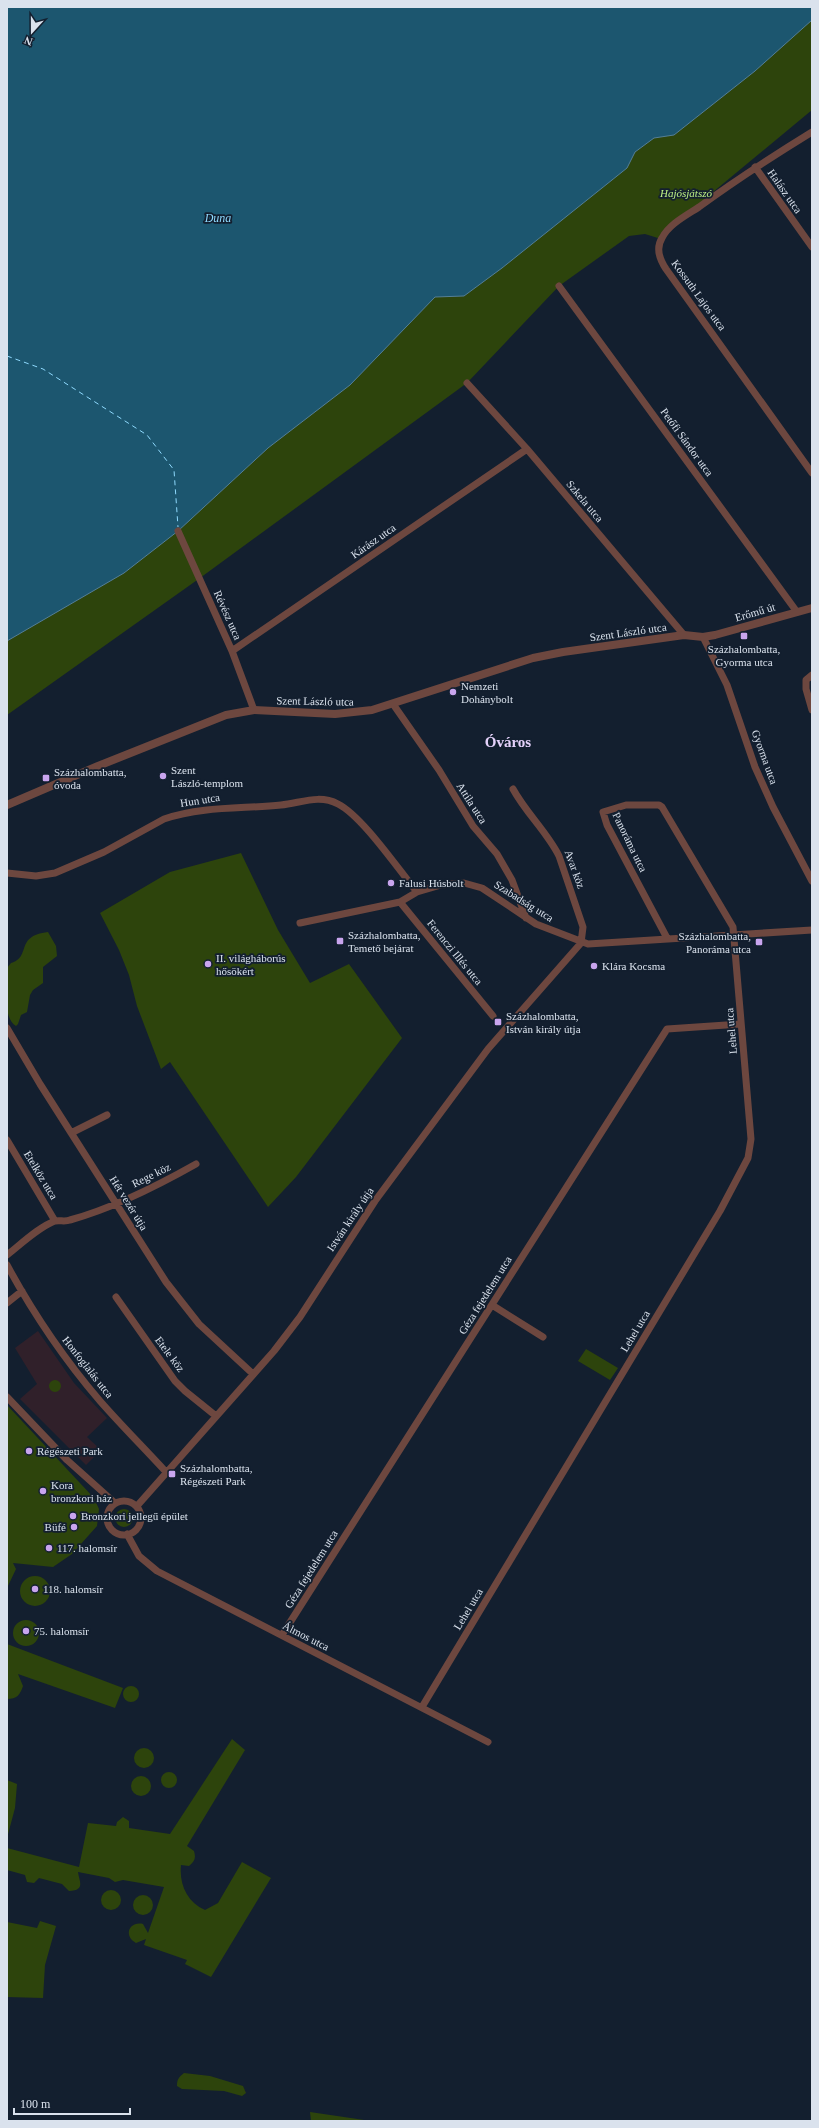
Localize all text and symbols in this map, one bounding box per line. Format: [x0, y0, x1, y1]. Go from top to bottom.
north arrow [12, 12, 52, 52]
text: N [23, 34, 34, 48]
street label: Halász utca [765, 167, 805, 215]
park label: Hajósjátszó [659, 187, 712, 199]
water label: Duna [204, 211, 231, 225]
street label: Kossuth Lajos utca [669, 257, 729, 333]
street label: Petőfi Sándor utca [658, 406, 716, 478]
street label: Szkela utca [564, 478, 606, 524]
street label: Kárász utca [348, 521, 398, 561]
street label: Révész utca [212, 588, 244, 642]
street label: Erőmű út [734, 601, 776, 623]
street label: Szent László utca [589, 621, 667, 643]
marker: Százhalombatta, Gyorma utca [739, 631, 749, 641]
place label: Százhalombatta, Gyorma utca [708, 643, 780, 668]
place label: Nemzeti Dohánybolt [461, 680, 513, 705]
marker: Nemzeti Dohánybolt [448, 687, 458, 697]
street label: Szent László utca [276, 694, 354, 708]
street label: Gyorma utca [750, 728, 780, 786]
district label: Óváros [485, 734, 531, 750]
place label: Szent László-templom [171, 764, 244, 789]
place label: Százhalombatta, óvoda [54, 766, 127, 791]
marker: Szent László-templom [158, 771, 168, 781]
marker: Százhalombatta, óvoda [41, 773, 51, 783]
street label: Attila utca [454, 780, 490, 826]
street label: Hun utca [179, 791, 221, 809]
street label: Panoráma utca [610, 810, 650, 874]
street label: Avar köz [563, 848, 587, 890]
place label: Falusi Húsbolt [399, 877, 463, 889]
marker: Falusi Húsbolt [386, 878, 396, 888]
street label: Szabadság utca [492, 878, 556, 924]
street label: Ferenczi Illés utca [425, 917, 485, 987]
place label: Százhalombatta, Temető bejárat [348, 929, 421, 954]
place label: Százhalombatta, Panoráma utca [679, 930, 751, 955]
marker: Százhalombatta, Temető bejárat [335, 936, 345, 946]
marker: Százhalombatta, Panoráma utca [754, 937, 764, 947]
place label: II. világháborús hősökért [216, 952, 286, 977]
marker: II. világháborús hősökért [203, 959, 213, 969]
place label: Klára Kocsma [602, 960, 665, 972]
marker: Klára Kocsma [589, 961, 599, 971]
street label: Lehel utca [723, 1007, 739, 1054]
place label: Százhalombatta, István király útja [506, 1010, 581, 1035]
marker: Százhalombatta, István király útja [493, 1017, 503, 1027]
street label: Etelköz utca [22, 1148, 60, 1202]
street label: Rege köz [130, 1161, 172, 1189]
street label: Hét vezér útja [108, 1174, 150, 1232]
street label: István király útja [324, 1185, 376, 1253]
street label: Géza fejedelem utca [456, 1254, 514, 1336]
street label: Lehel utca [618, 1308, 652, 1354]
street label: Honfoglalás utca [60, 1334, 116, 1400]
street label: Etele köz [153, 1334, 187, 1374]
place label: Régészeti Park [37, 1445, 103, 1457]
marker: Régészeti Park [24, 1446, 34, 1456]
place label: Százhalombatta, Régészeti Park [180, 1462, 253, 1487]
marker: Százhalombatta, Régészeti Park [167, 1469, 177, 1479]
place label: Kora bronzkori ház [51, 1479, 112, 1504]
marker: Kora bronzkori ház [38, 1486, 48, 1496]
place label: Bronzkori jellegű épület [81, 1510, 188, 1522]
marker: Bronzkori jellegű épület [68, 1511, 78, 1521]
place label: Büfé [45, 1521, 66, 1533]
marker: Büfé [69, 1522, 79, 1532]
street label: Géza fejedelem utca [282, 1528, 340, 1610]
place label: 117. halomsír [57, 1542, 117, 1554]
marker: 117. halomsír [44, 1543, 54, 1553]
place label: 118. halomsír [43, 1583, 103, 1595]
marker: 118. halomsír [30, 1584, 40, 1594]
street label: Lehel utca [451, 1586, 485, 1632]
street label: Álmos utca [281, 1619, 331, 1653]
place label: 75. halomsír [34, 1625, 89, 1637]
marker: 75. halomsír [21, 1626, 31, 1636]
scale bar [14, 2090, 130, 2116]
text: 100 m [20, 2097, 51, 2111]

